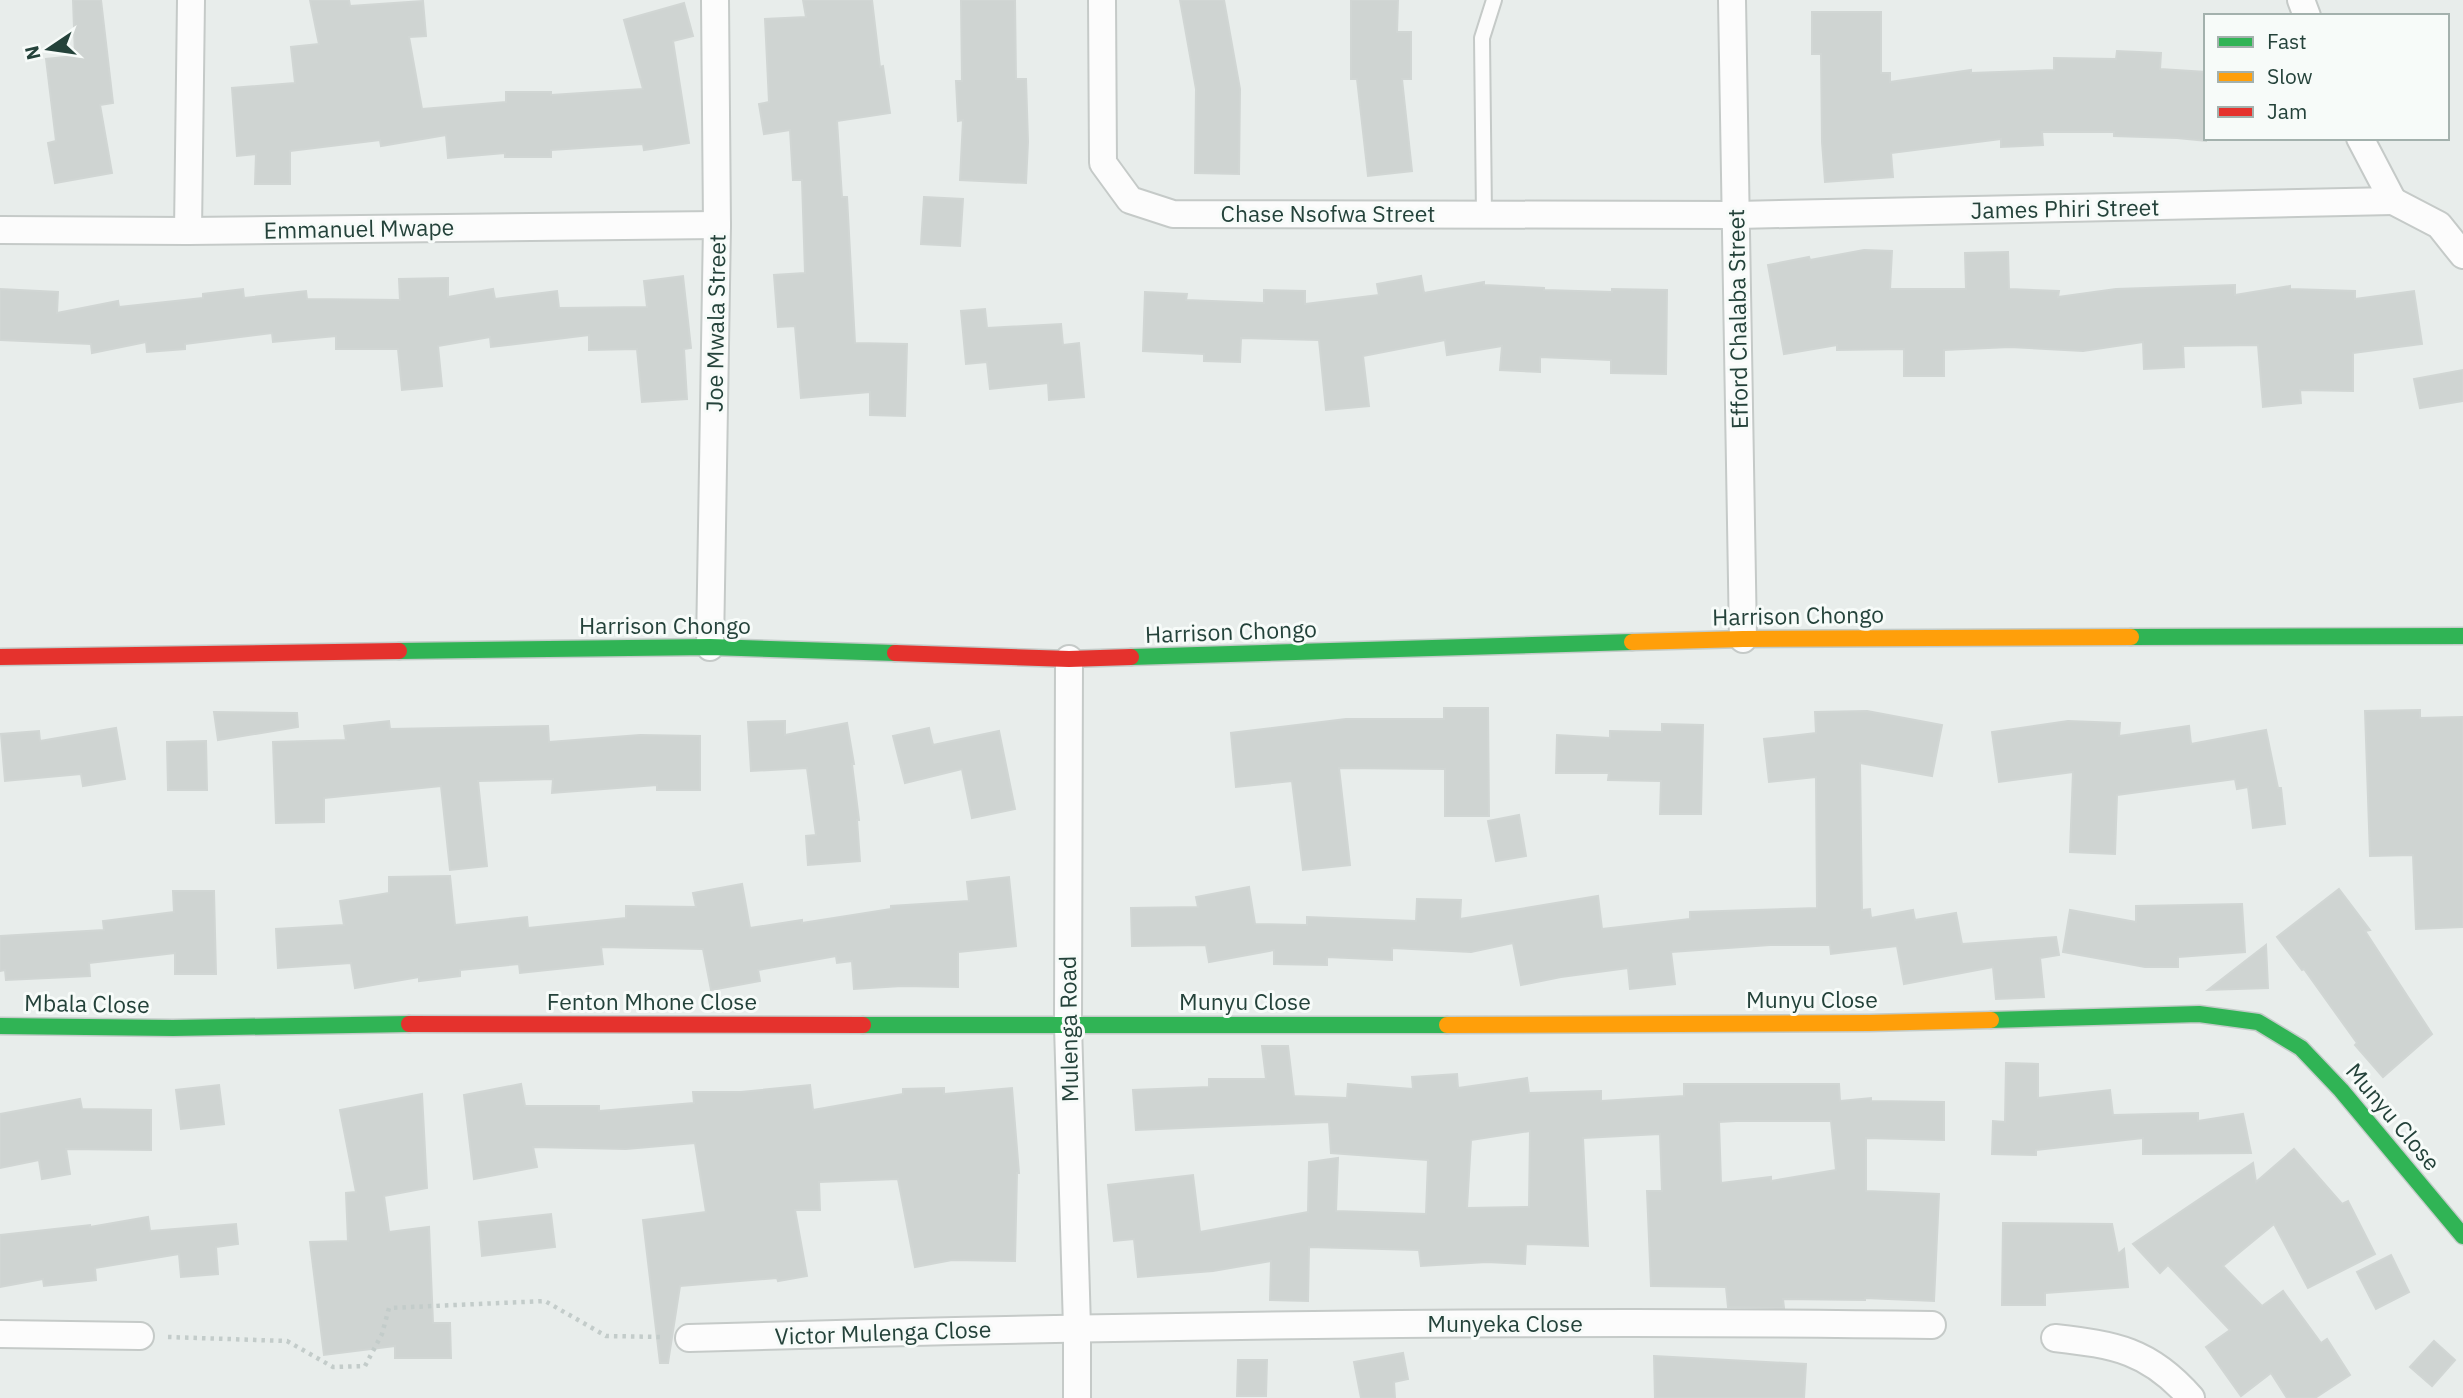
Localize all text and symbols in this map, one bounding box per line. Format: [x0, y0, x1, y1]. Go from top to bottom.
north arrow [14, 14, 84, 84]
legend [2204, 14, 2449, 140]
text: Fast [2267, 27, 2307, 55]
text: N [19, 43, 46, 62]
text: Slow [2267, 62, 2313, 90]
text: Jam [2267, 97, 2307, 125]
street label: James Phiri Street [1970, 191, 2160, 225]
street label: Chase Nsofwa Street [1221, 198, 1435, 228]
street label: Efford Chalaba Street [1720, 209, 1754, 430]
street label: Emmanuel Mwape [263, 211, 455, 245]
street label: Joe Mwala Street [698, 234, 732, 412]
street label: Harrison Chongo [1712, 599, 1884, 631]
street label: Harrison Chongo [579, 610, 751, 640]
street label: Harrison Chongo [1145, 613, 1317, 649]
street label: Mulenga Road [1052, 956, 1084, 1102]
street label: Munyu Close [1746, 984, 1878, 1014]
street label: Fenton Mhone Close [547, 986, 757, 1016]
street label: Munyu Close [1179, 986, 1311, 1016]
street label: Mbala Close [24, 987, 150, 1019]
street label: Munyu Close [2340, 1056, 2448, 1176]
street label: Munyeka Close [1427, 1308, 1583, 1338]
street label: Victor Mulenga Close [774, 1313, 992, 1351]

